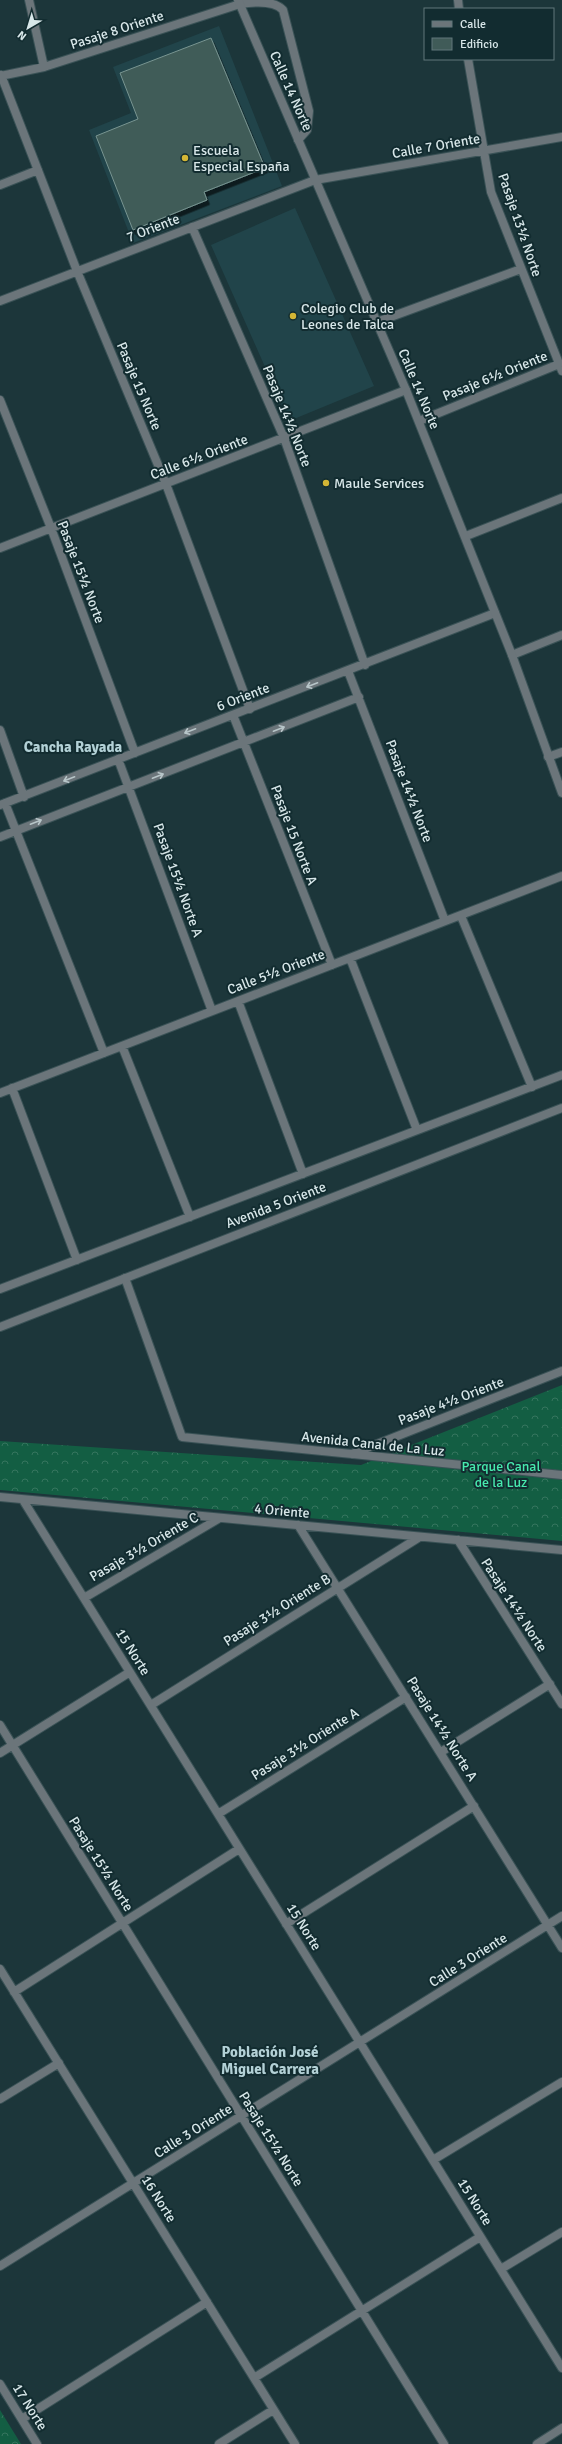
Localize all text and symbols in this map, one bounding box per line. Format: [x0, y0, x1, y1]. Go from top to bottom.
street label: Pasaje 8 Oriente [68, 7, 166, 53]
north arrow [8, 8, 48, 48]
legend [424, 8, 554, 60]
text: Calle [460, 17, 486, 32]
text: N [15, 28, 29, 43]
text: Edificio [460, 37, 498, 52]
street label: Calle 14 Norte [266, 48, 316, 134]
street label: Calle 7 Oriente [391, 130, 481, 162]
place label: Escuela Especial España [193, 142, 290, 175]
marker: Escuela Especial España [180, 153, 190, 163]
street label: Pasaje 13½ Norte [494, 171, 546, 279]
street label: 7 Oriente [124, 210, 182, 246]
place label: Colegio Club de Leones de Talca [301, 300, 394, 333]
marker: Colegio Club de Leones de Talca [288, 311, 298, 321]
street label: Pasaje 15 Norte [113, 339, 165, 433]
street label: Calle 14 Norte [394, 346, 444, 432]
street label: Pasaje 6½ Oriente [440, 347, 550, 405]
street label: Pasaje 14½ Norte [259, 363, 315, 469]
street label: Calle 6½ Oriente [148, 431, 250, 483]
place label: Maule Services [334, 475, 424, 492]
marker: Maule Services [321, 478, 331, 488]
street label: Pasaje 15½ Norte [54, 518, 108, 626]
street label: 6 Oriente [214, 679, 272, 715]
one-way arrow [306, 681, 318, 689]
one-way arrow [272, 724, 284, 732]
one-way arrow [185, 728, 197, 736]
street label: Pasaje 14½ Norte [382, 737, 436, 845]
district label: Cancha Rayada [24, 738, 123, 756]
one-way arrow [151, 771, 163, 779]
one-way arrow [64, 775, 76, 783]
street label: Pasaje 15 Norte A [267, 783, 321, 888]
one-way arrow [30, 818, 42, 826]
street label: Pasaje 15½ Norte A [149, 821, 207, 940]
street label: Calle 5½ Oriente [225, 946, 327, 998]
street label: Avenida 5 Oriente [223, 1178, 329, 1232]
street label: Pasaje 4½ Oriente [396, 1373, 506, 1429]
street label: Avenida Canal de La Luz [301, 1428, 445, 1460]
park label: Parque Canal de la Luz [461, 1458, 541, 1491]
street label: 4 Oriente [254, 1500, 310, 1522]
street label: Pasaje 3½ Oriente C [86, 1509, 202, 1585]
street label: Pasaje 14½ Norte [477, 1555, 551, 1655]
street label: Pasaje 3½ Oriente B [220, 1570, 334, 1650]
street label: 15 Norte [112, 1625, 154, 1679]
street label: Pasaje 14½ Norte A [403, 1674, 481, 1785]
street label: Pasaje 3½ Oriente A [248, 1704, 362, 1784]
street label: Pasaje 15½ Norte [65, 1814, 137, 1914]
street label: 15 Norte [283, 1900, 325, 1954]
street label: Calle 3 Oriente [426, 1929, 510, 1991]
district label: Población José Miguel Carrera [221, 2043, 319, 2078]
street label: Pasaje 15½ Norte [235, 2089, 307, 2189]
street label: Calle 3 Oriente [151, 2100, 235, 2162]
street label: 16 Norte [138, 2172, 180, 2226]
street label: 15 Norte [454, 2175, 496, 2229]
street label: 17 Norte [9, 2380, 51, 2434]

